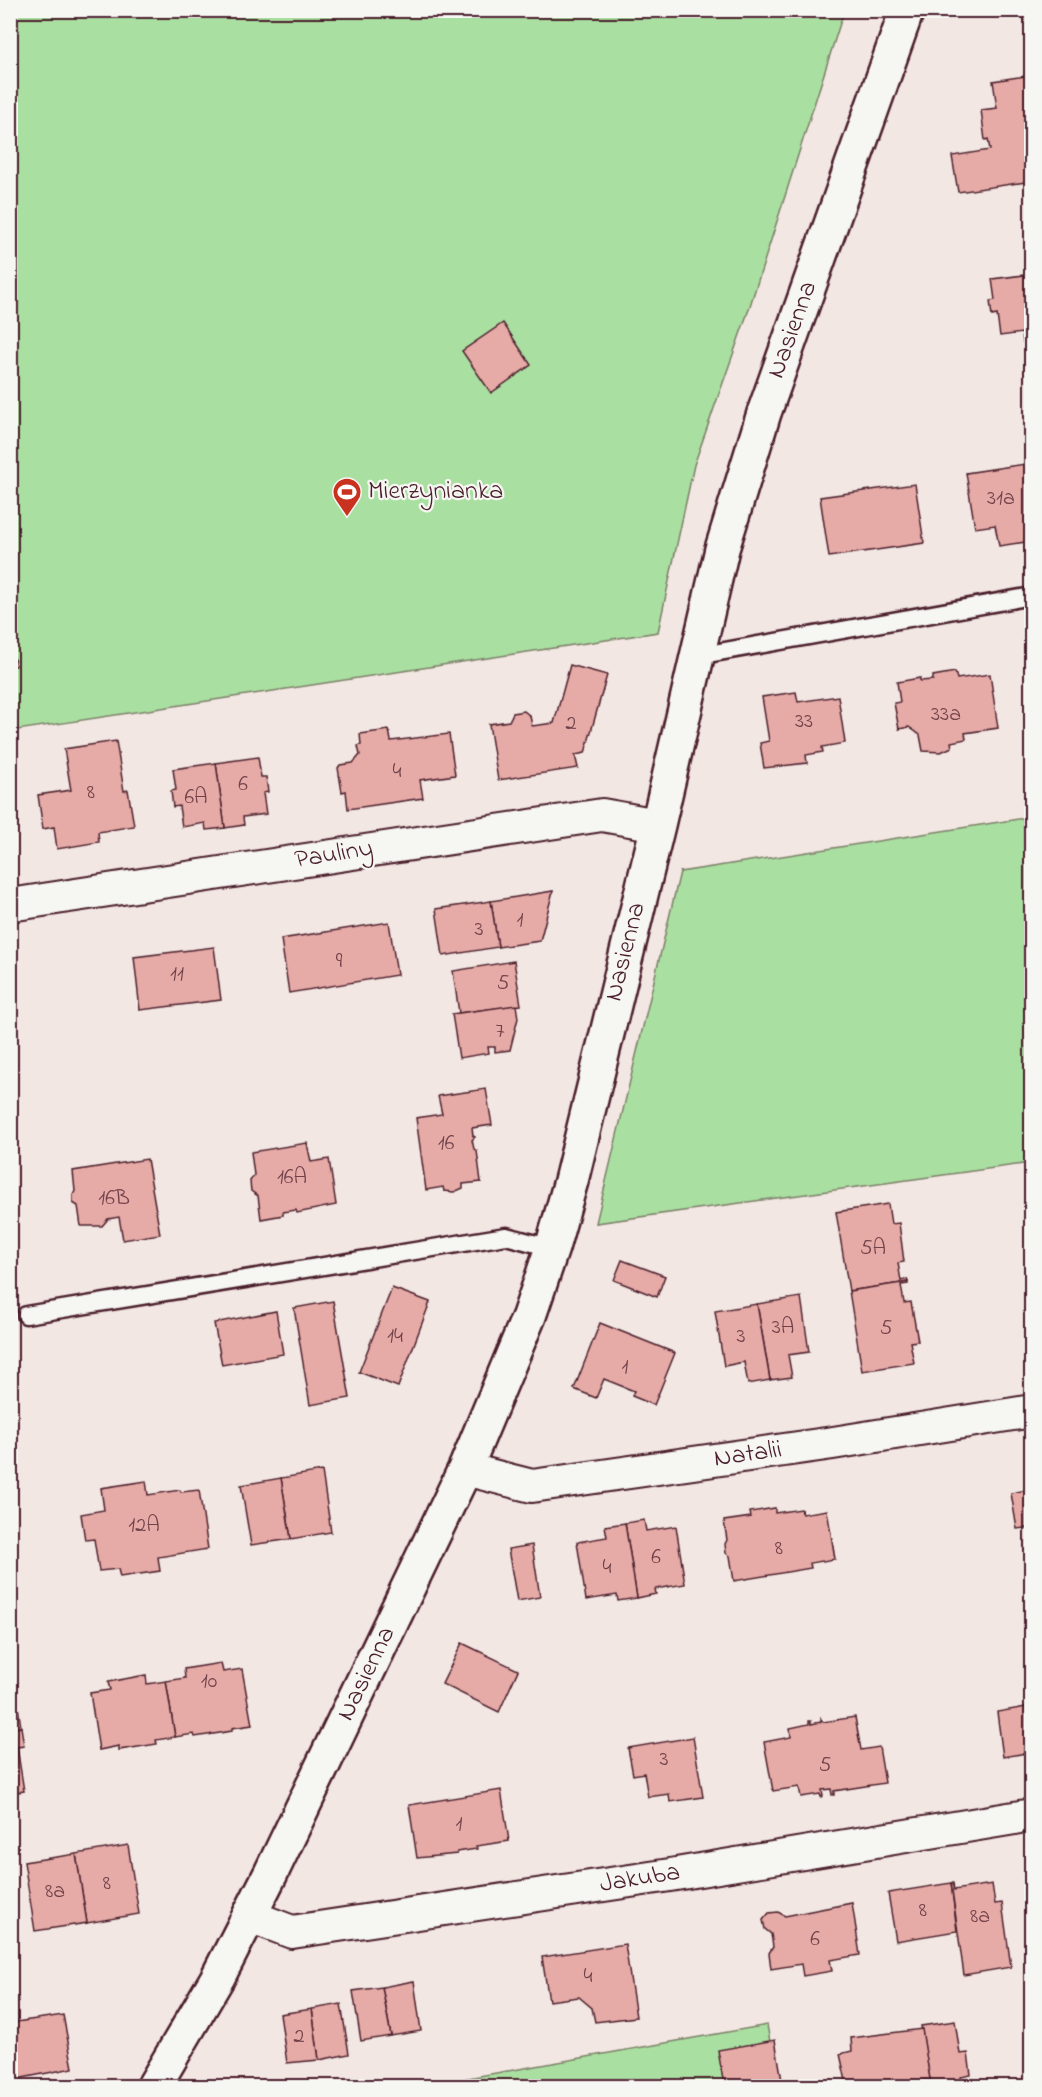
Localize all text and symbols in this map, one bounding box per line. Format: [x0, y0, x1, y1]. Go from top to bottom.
street label: Nasienna [758, 276, 828, 384]
place label: Mierzynianka [368, 473, 503, 511]
sports icon: Mierzynianka [331, 476, 363, 518]
house number: 31a [987, 483, 1015, 515]
house number: 33a [931, 699, 961, 731]
house number: 33 [795, 706, 813, 738]
house number: 2 [566, 708, 577, 740]
house number: 4 [392, 756, 402, 788]
house number: 6 [238, 769, 248, 801]
house number: 8 [87, 777, 95, 809]
house number: 6A [184, 782, 208, 814]
street label: Pauliny [292, 830, 376, 880]
street label: Nasienna [595, 898, 657, 1006]
house number: 1 [517, 905, 524, 937]
house number: 3 [474, 914, 484, 946]
house number: 9 [336, 946, 343, 978]
house number: 11 [170, 959, 184, 991]
house number: 5 [497, 968, 509, 1000]
house number: 7 [495, 1016, 505, 1048]
house number: 16 [438, 1128, 455, 1160]
house number: 16A [277, 1162, 307, 1194]
house number: 16B [98, 1183, 130, 1215]
house number: 5A [860, 1233, 886, 1265]
house number: 3A [772, 1312, 794, 1344]
house number: 5 [880, 1313, 892, 1345]
house number: 14 [387, 1321, 403, 1353]
house number: 3 [736, 1321, 746, 1353]
house number: 1 [622, 1352, 629, 1384]
street label: Natalii [712, 1431, 784, 1479]
house number: 12A [128, 1510, 160, 1542]
house number: 8 [775, 1533, 783, 1565]
house number: 6 [651, 1542, 661, 1574]
house number: 4 [602, 1552, 612, 1584]
street label: Nasienna [328, 1620, 406, 1728]
house number: 10 [201, 1666, 217, 1698]
house number: 3 [659, 1744, 669, 1776]
house number: 5 [819, 1750, 831, 1782]
house number: 1 [456, 1809, 463, 1841]
street label: Jakuba [597, 1854, 683, 1904]
house number: 8 [103, 1868, 111, 1900]
house number: 8a [45, 1876, 65, 1908]
house number: 8 [919, 1895, 927, 1927]
house number: 8a [970, 1901, 990, 1933]
house number: 6 [810, 1924, 820, 1956]
house number: 4 [583, 1961, 593, 1993]
house number: 2 [294, 2021, 305, 2053]

